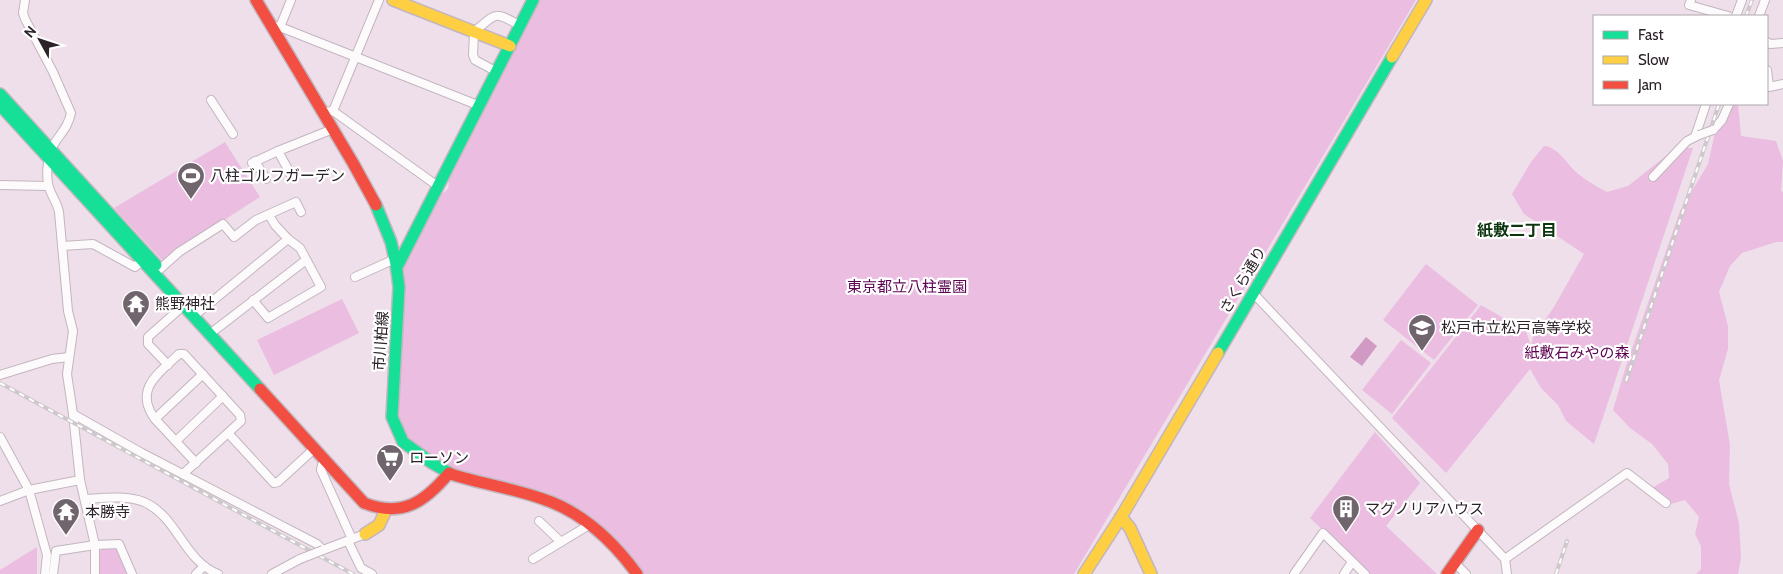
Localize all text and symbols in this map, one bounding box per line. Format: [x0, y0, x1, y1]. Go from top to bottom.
north arrow [15, 15, 65, 65]
legend [1593, 15, 1768, 105]
text: N [20, 22, 40, 41]
text: Fast [1638, 26, 1663, 44]
text: Slow [1638, 51, 1669, 69]
text: Jam [1637, 76, 1662, 94]
sports icon: 八柱ゴルフガーデン [176, 161, 206, 200]
place label: 八柱ゴルフガーデン [210, 167, 345, 185]
district label: 紙敷二丁目 [1477, 221, 1557, 240]
street label: さくら通り [1216, 243, 1270, 317]
park label: 東京都立八柱霊園 [847, 278, 967, 296]
temple icon: 熊野神社 [121, 289, 151, 328]
place label: 熊野神社 [155, 295, 215, 313]
street label: 市川柏線 [370, 310, 392, 372]
school or university icon: 松戸市立松戸高等学校 [1407, 313, 1437, 352]
place label: 松戸市立松戸高等学校 [1441, 319, 1591, 337]
park label: 紙敷石みやの森 [1524, 344, 1630, 362]
supermarket icon: ローソン [375, 443, 405, 482]
place label: ローソン [409, 449, 469, 467]
building icon: マグノリアハウス [1331, 494, 1361, 533]
temple icon: 本勝寺 [51, 497, 81, 536]
place label: マグノリアハウス [1365, 500, 1484, 518]
place label: 本勝寺 [85, 503, 130, 521]

